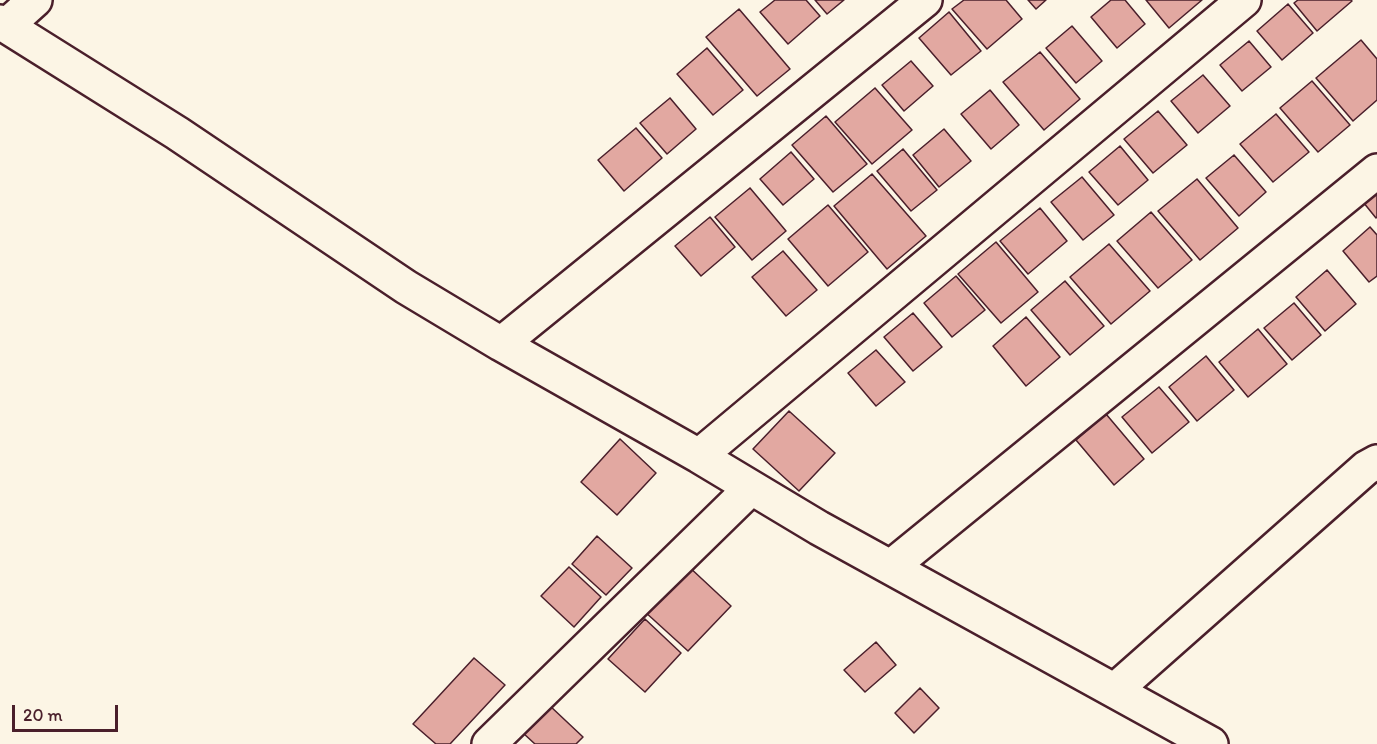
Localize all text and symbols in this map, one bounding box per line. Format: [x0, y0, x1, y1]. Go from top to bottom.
scale bar [15, 693, 122, 731]
text: 20 m [23, 704, 63, 726]

